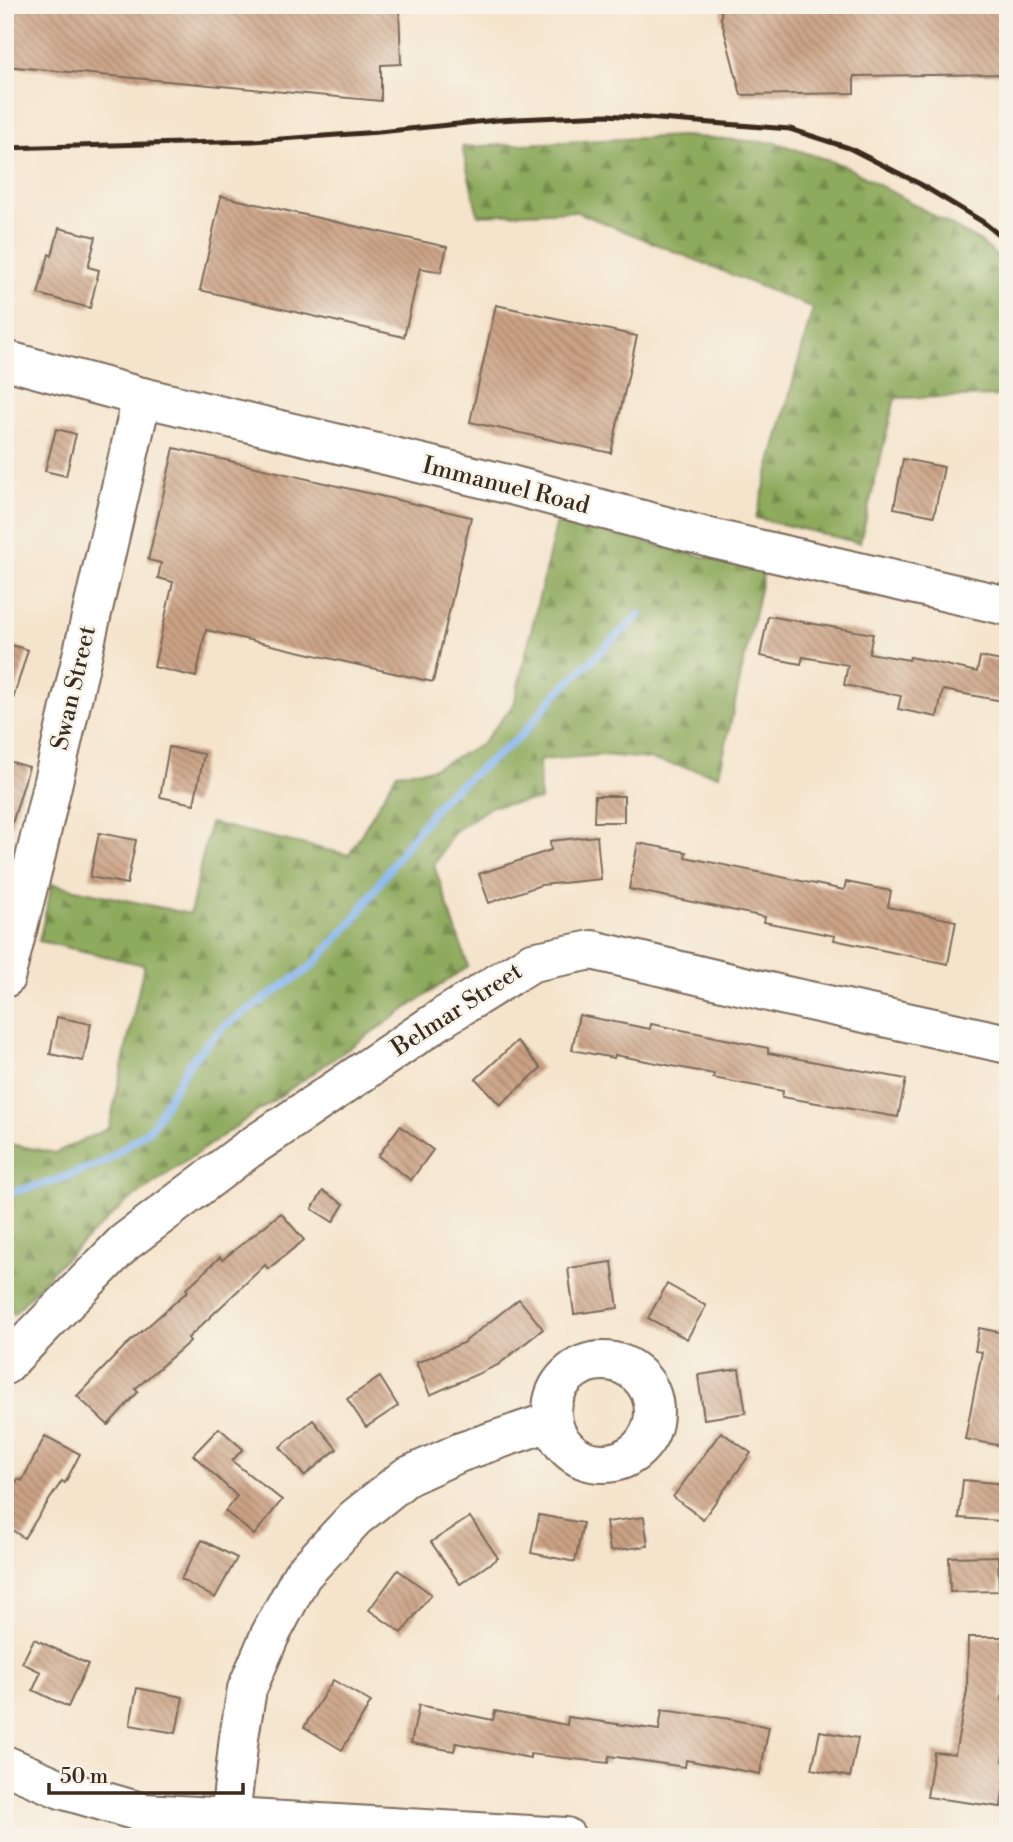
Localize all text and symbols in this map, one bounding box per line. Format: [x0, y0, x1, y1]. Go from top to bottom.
street label: Immanuel Road [419, 451, 593, 521]
street label: Swan Street [45, 622, 103, 753]
street label: Belmar Street [385, 956, 528, 1064]
scale bar [49, 1751, 243, 1795]
text: 50 m [60, 1764, 108, 1790]

